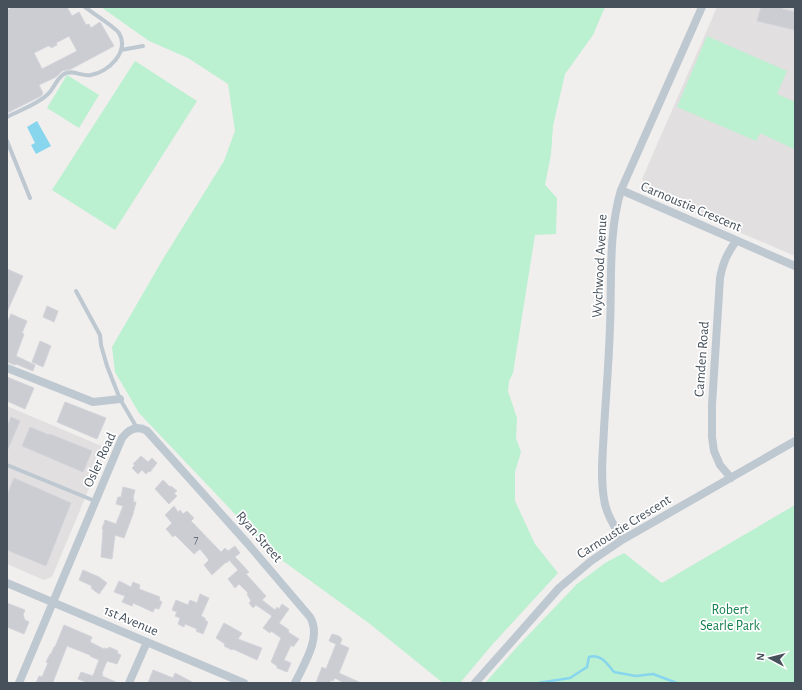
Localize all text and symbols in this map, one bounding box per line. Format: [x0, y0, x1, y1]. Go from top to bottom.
street label: Carnoustie Crescent [639, 179, 744, 235]
street label: Wychwood Avenue [590, 214, 610, 318]
street label: Camden Road [692, 321, 712, 397]
street label: Osler Road [81, 430, 119, 490]
street label: Carnoustie Crescent [575, 492, 674, 562]
street label: Ryan Street [233, 509, 285, 565]
house number: 7 [193, 533, 199, 545]
street label: 1st Avenue [102, 603, 160, 639]
park label: Robert Searle Park [700, 603, 761, 633]
north arrow [750, 638, 790, 678]
text: N [755, 652, 766, 661]

